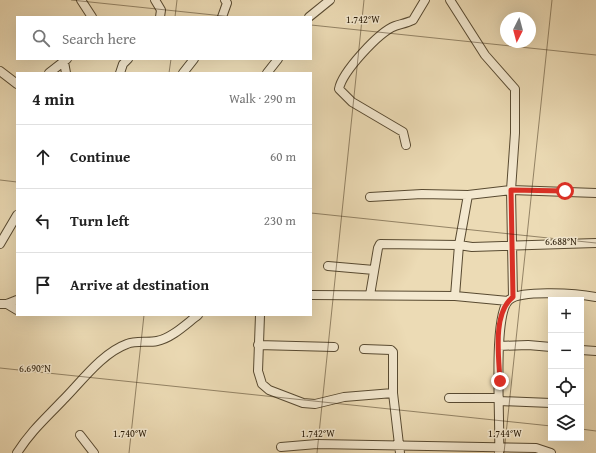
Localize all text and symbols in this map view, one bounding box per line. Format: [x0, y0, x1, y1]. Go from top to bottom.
text: 1.742°W [346, 12, 380, 27]
north arrow [500, 12, 536, 48]
search box [16, 16, 312, 60]
icon: search [30, 27, 52, 49]
text: Search here [62, 28, 136, 49]
text: 4 min [32, 86, 74, 111]
text: Walk · 290 m [229, 89, 296, 108]
icon: ahead [32, 146, 54, 168]
text: Continue [70, 146, 131, 167]
text: 60 m [270, 147, 296, 166]
route start [556, 182, 574, 200]
icon: left [32, 210, 54, 232]
text: Turn left [70, 210, 129, 231]
text: 230 m [264, 211, 296, 230]
text: 6.688°N [545, 234, 577, 249]
icon: arrive [32, 274, 54, 296]
text: Arrive at destination [70, 274, 209, 295]
map controls [548, 297, 584, 441]
button: + [548, 297, 584, 333]
button: − [548, 333, 584, 369]
text: 6.690°N [19, 361, 51, 376]
button: locate [548, 369, 584, 405]
route end [491, 372, 509, 390]
button: layers [548, 405, 584, 441]
text: 1.740°W [113, 426, 147, 441]
text: 1.742°W [301, 426, 335, 441]
text: 1.744°W [488, 426, 522, 441]

